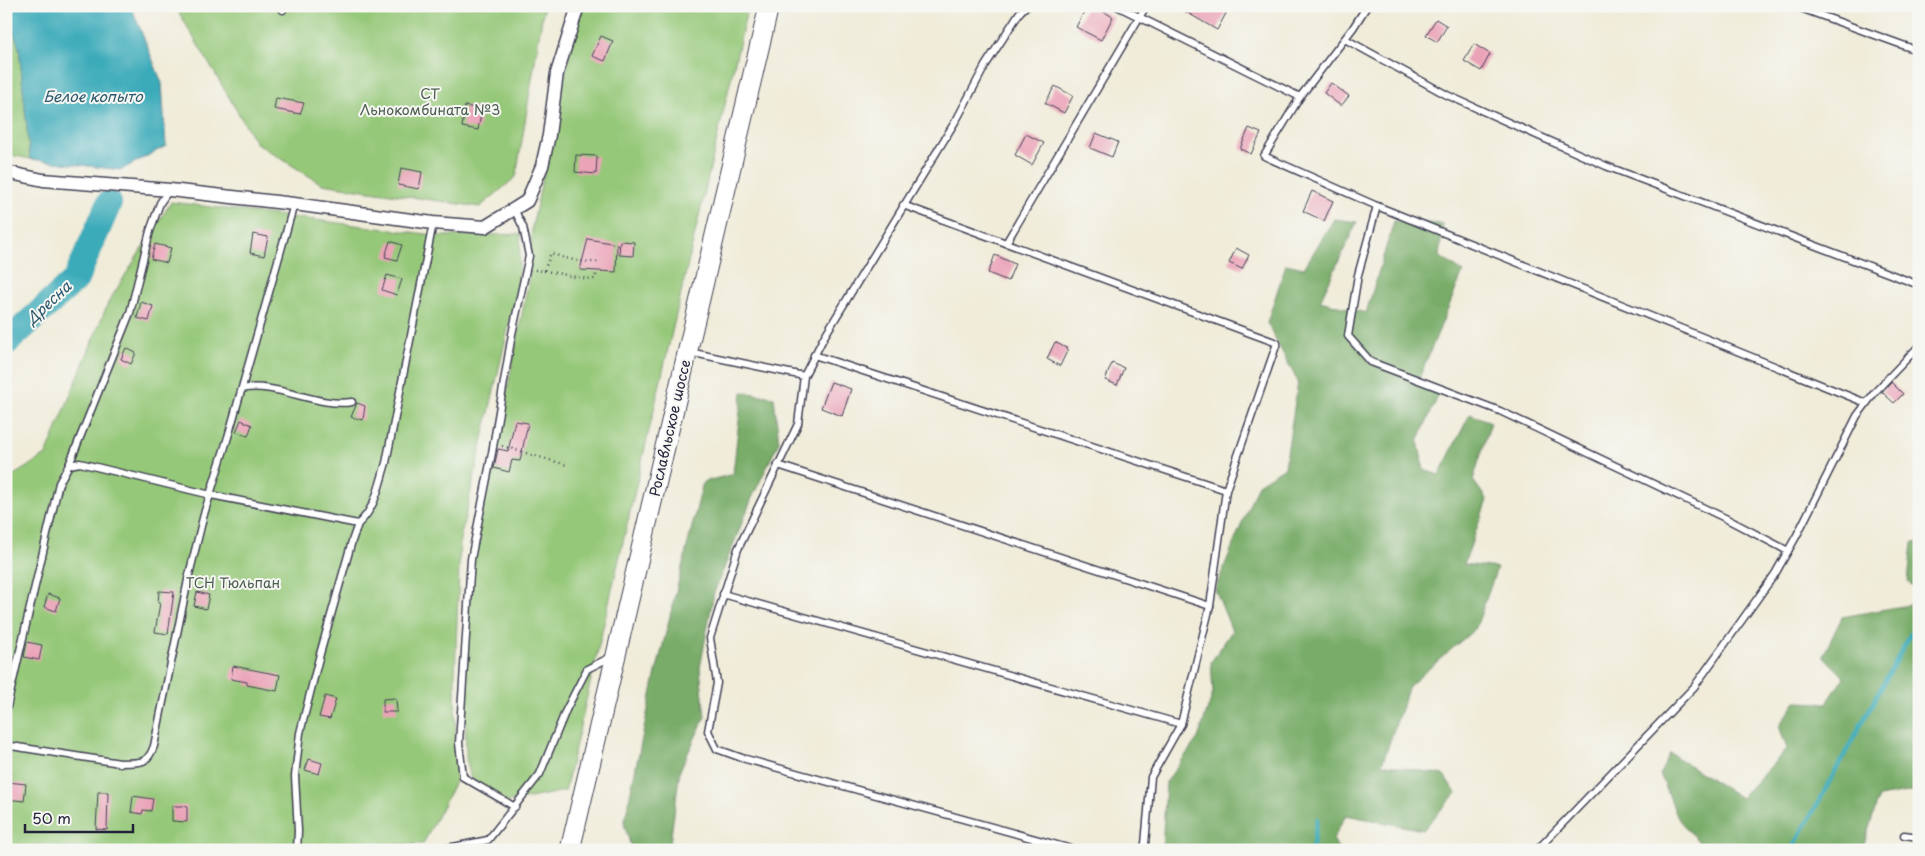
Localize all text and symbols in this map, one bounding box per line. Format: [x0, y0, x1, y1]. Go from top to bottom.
park label: СТ Льнокомбината №3 [360, 83, 500, 120]
water label: Белое копыто [43, 84, 144, 107]
water label: Дресна [19, 274, 76, 330]
street label: Рославльское шоссе [644, 357, 695, 498]
park label: ТСН Тюльпан [186, 572, 280, 593]
scale bar [25, 801, 132, 833]
text: 50 m [32, 806, 71, 829]

